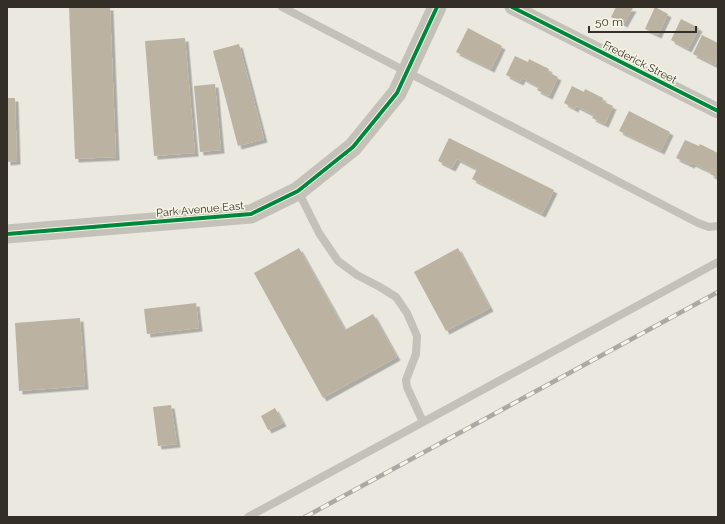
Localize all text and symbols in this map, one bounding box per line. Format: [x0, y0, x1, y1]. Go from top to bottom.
scale bar [589, 8, 696, 34]
text: 50 m [595, 15, 623, 29]
street label: Frederick Street [601, 38, 679, 87]
street label: Park Avenue East [156, 199, 245, 220]

